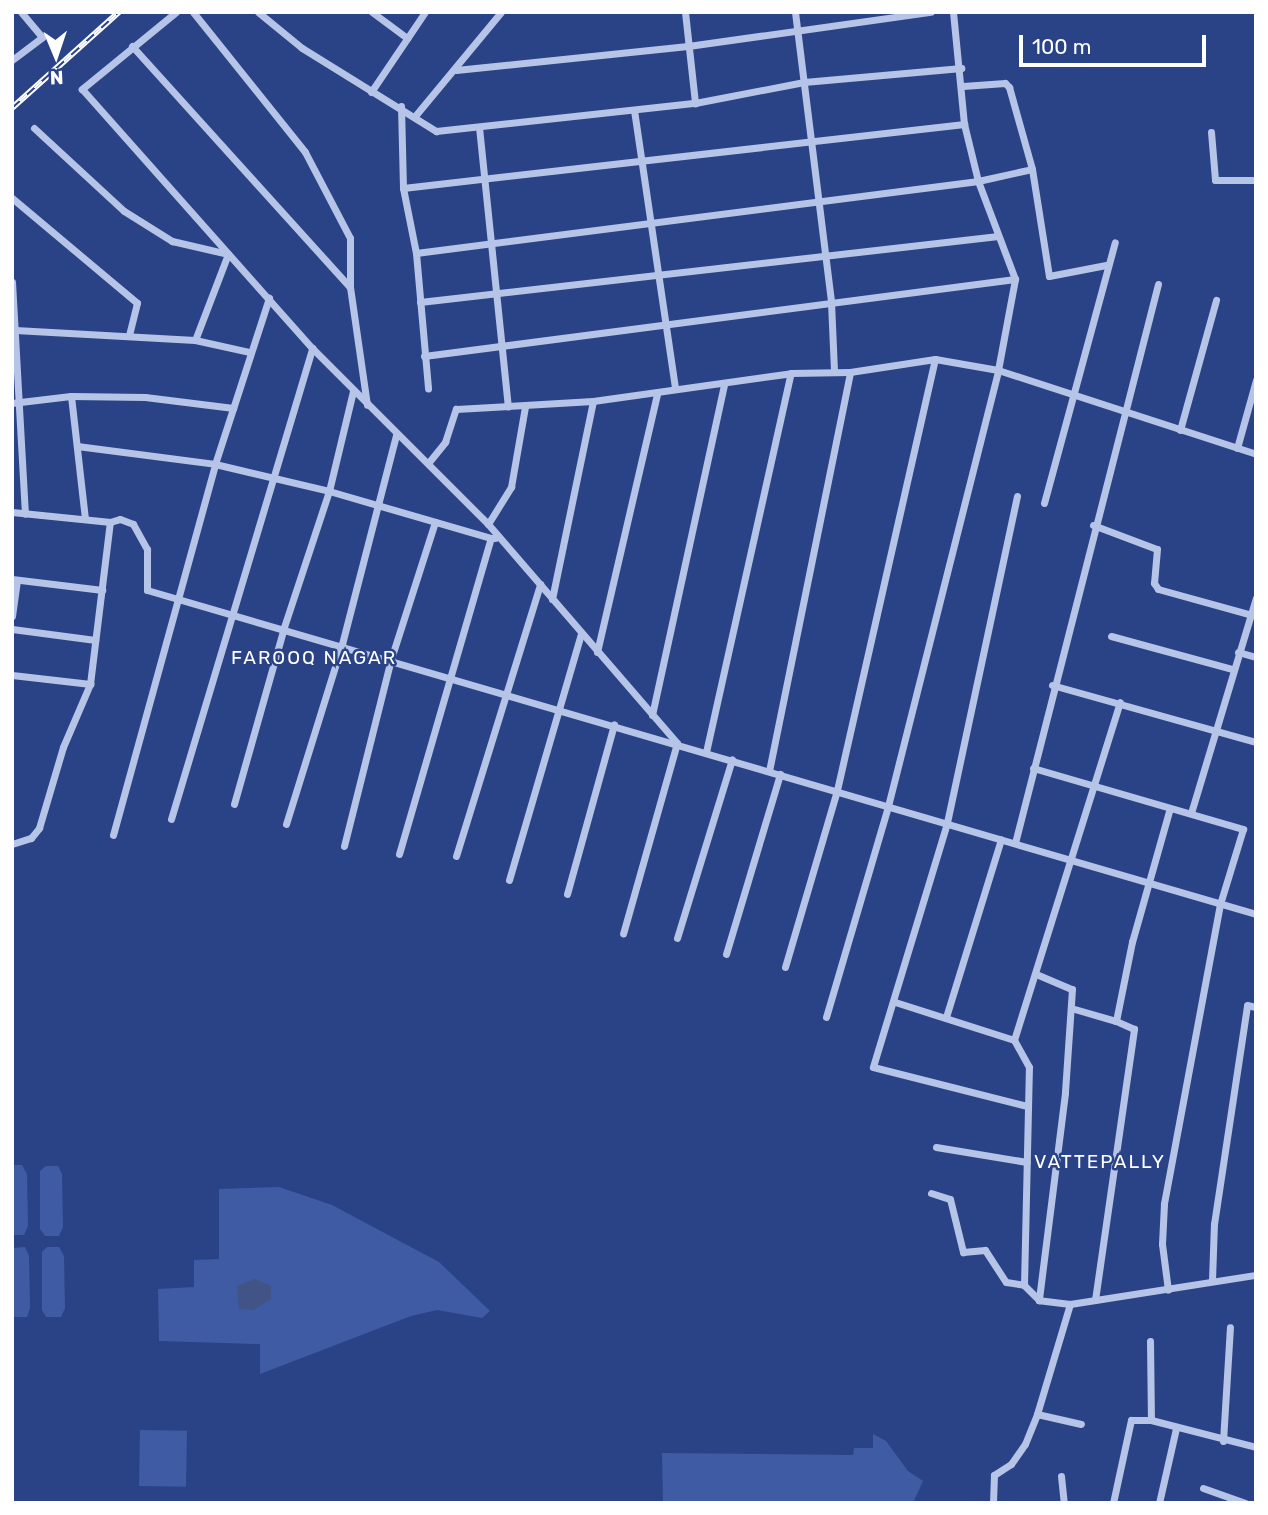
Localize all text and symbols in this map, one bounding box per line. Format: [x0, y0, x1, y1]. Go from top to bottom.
north arrow [21, 21, 91, 91]
scale bar [1023, 21, 1210, 65]
text: 100 m [1032, 34, 1091, 59]
text: N [50, 66, 64, 89]
district label: FAROOQ NAGAR [232, 647, 396, 669]
district label: VATTEPALLY [1035, 1151, 1165, 1173]

